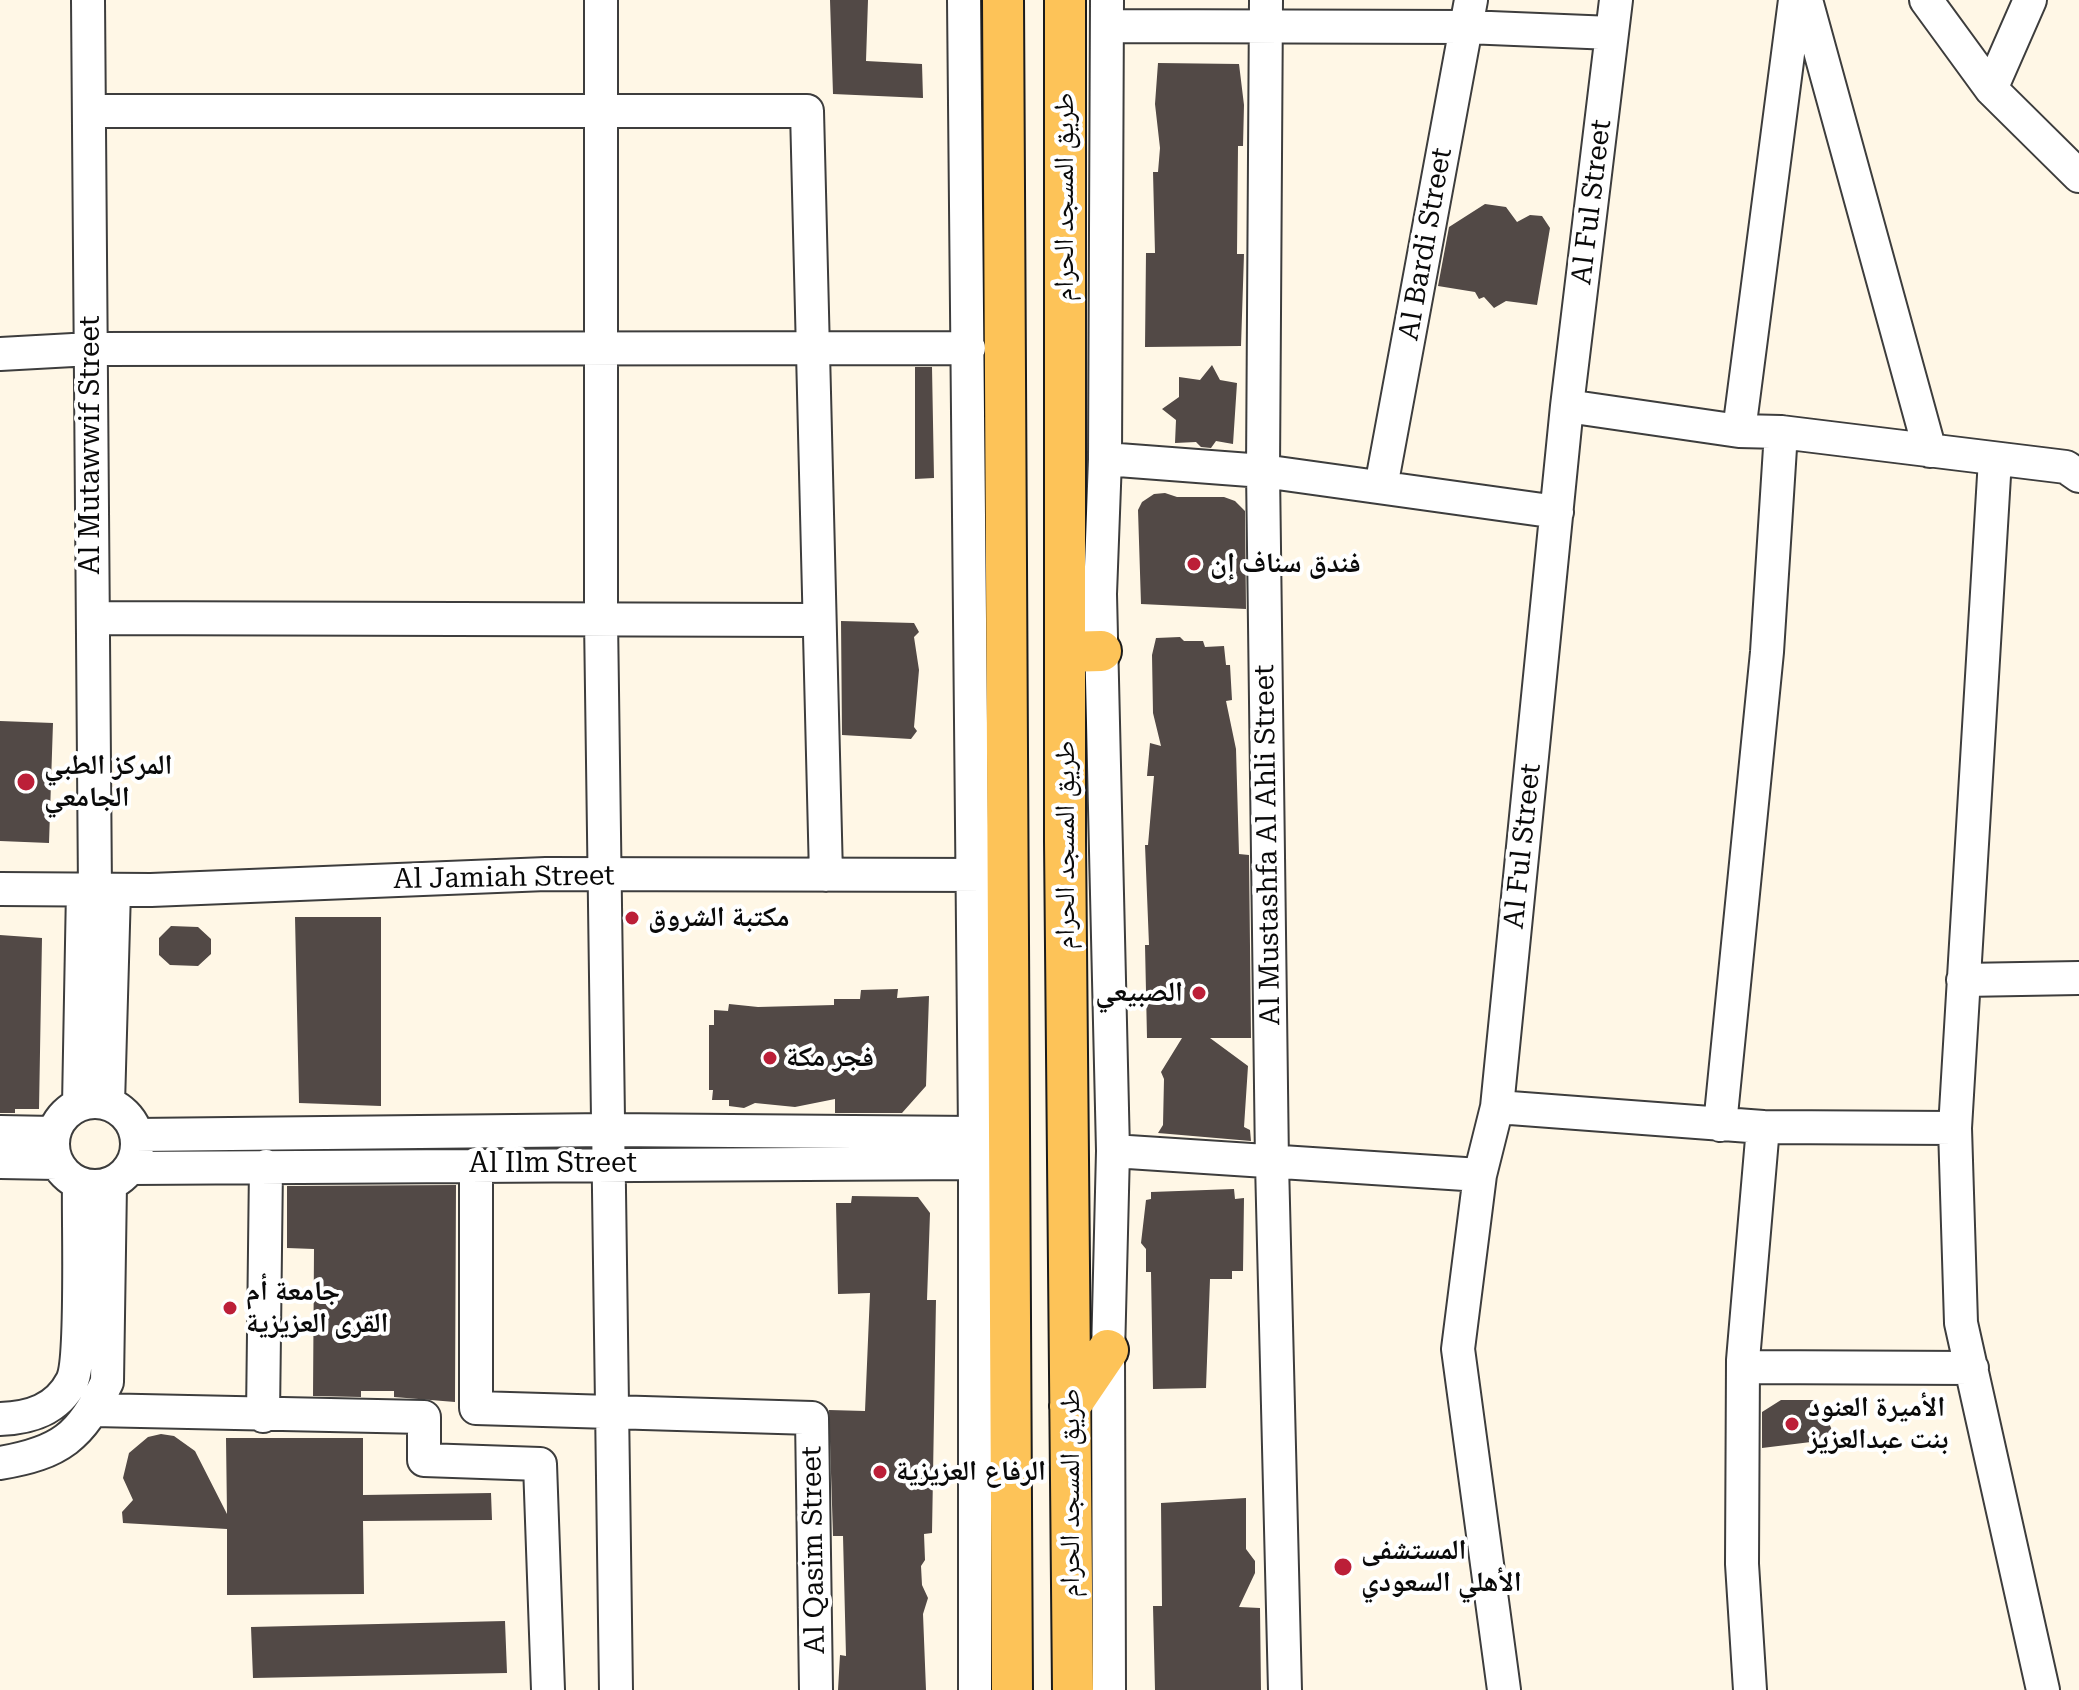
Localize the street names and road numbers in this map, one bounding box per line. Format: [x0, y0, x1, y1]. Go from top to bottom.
street label: طريق المسجد الحرام [1048, 92, 1082, 302]
street label: Al Ful Street [1565, 118, 1619, 286]
street label: Al Bardi Street [1393, 145, 1459, 343]
street label: Al Mutawwif Street [74, 316, 108, 574]
street label: Al Mustashfa Al Ahli Street [1248, 664, 1288, 1026]
street label: طريق المسجد الحرام [1049, 740, 1083, 950]
street label: Al Ful Street [1498, 762, 1548, 930]
street label: Al Jamiah Street [393, 859, 615, 897]
street label: Al Ilm Street [469, 1147, 637, 1181]
street label: طريق المسجد الحرام [1054, 1388, 1088, 1598]
street label: Al Qasim Street [795, 1446, 833, 1654]

